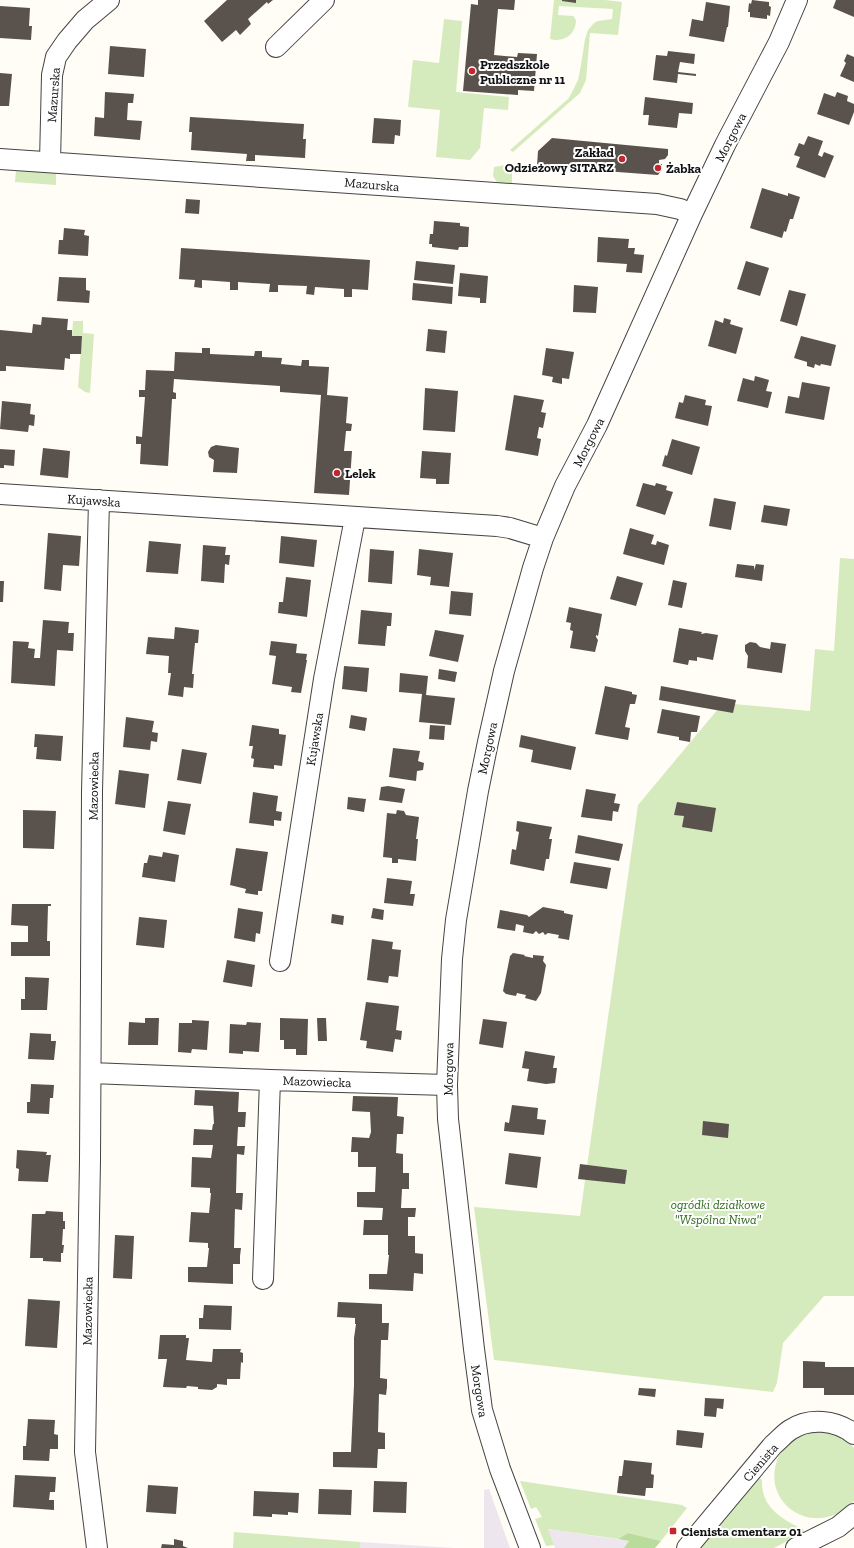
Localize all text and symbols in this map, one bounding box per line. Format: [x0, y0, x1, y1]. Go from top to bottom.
place label: Przedszkole Publiczne nr 11 [480, 57, 566, 87]
street label: Mazurska [44, 66, 63, 123]
marker: Przedszkole Publiczne nr 11 [467, 66, 477, 76]
street label: Morgowa [712, 109, 750, 164]
place label: Zakład Odzieżowy SITARZ [505, 145, 615, 175]
marker: Zakład Odzieżowy SITARZ [617, 154, 627, 164]
place label: Żabka [666, 161, 702, 176]
marker: Żabka [653, 163, 663, 173]
street label: Mazurska [344, 175, 401, 194]
street label: Morgowa [570, 414, 608, 469]
place label: Lelek [345, 466, 376, 481]
marker: Lelek [332, 468, 342, 478]
street label: Kujawska [67, 491, 122, 511]
street label: Kujawska [303, 711, 327, 767]
street label: Morgowa [475, 720, 501, 776]
street label: Mazowiecka [85, 751, 102, 821]
street label: Morgowa [441, 1042, 456, 1096]
street label: Mazowiecka [282, 1073, 352, 1090]
park label: ogródki działkowe "Wspólna Niwa" [671, 1197, 766, 1227]
street label: Mazowiecka [79, 1276, 96, 1346]
street label: Morgowa [468, 1364, 491, 1419]
street label: Cienista [740, 1439, 782, 1485]
place label: Cienista cmentarz 01 [681, 1524, 802, 1539]
marker: Cienista cmentarz 01 [668, 1526, 678, 1536]

